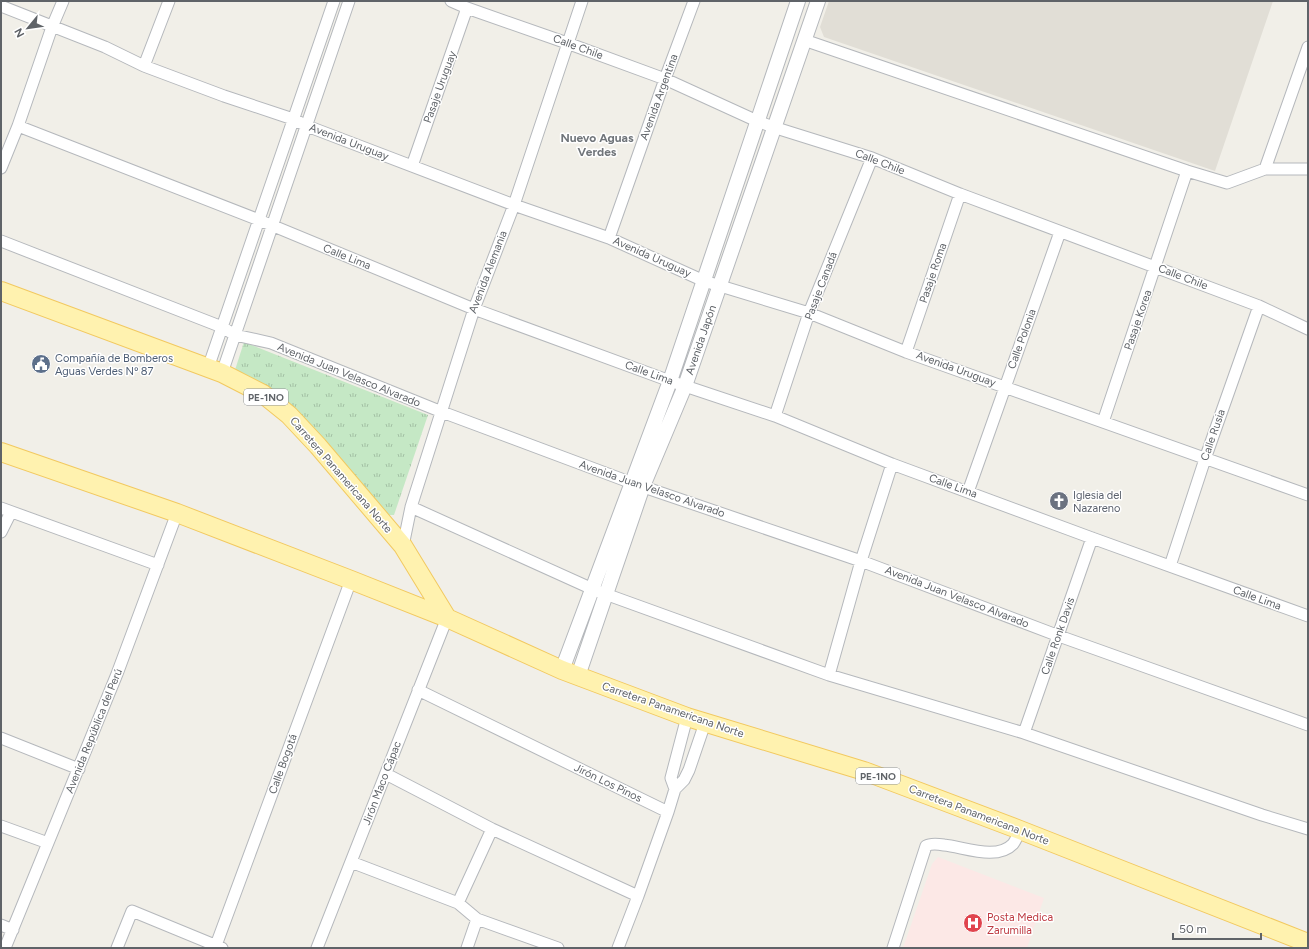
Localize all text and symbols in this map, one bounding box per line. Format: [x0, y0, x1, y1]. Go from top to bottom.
north arrow [8, 8, 48, 48]
text: N [12, 26, 27, 39]
street label: Calle Chile [551, 32, 605, 62]
street label: Pasaje Uruguay [421, 49, 459, 125]
street label: Avenida Argentina [637, 52, 681, 142]
street label: Avenida Uruguay [307, 121, 391, 163]
district label: Nuevo Aguas Verdes [560, 131, 634, 159]
street label: Calle Chile [853, 147, 907, 177]
street label: Avenida Alemania [466, 229, 510, 315]
street label: Avenida Uruguay [611, 234, 693, 280]
street label: Pasaje Roma [917, 241, 949, 305]
street label: Calle Lima [321, 242, 373, 272]
street label: Pasaje Canadá [802, 250, 840, 322]
street label: Calle Chile [1156, 262, 1210, 292]
street label: Pasaje Korea [1122, 288, 1154, 352]
street label: Avenida Japón [683, 304, 719, 376]
street label: Calle Polonia [1005, 307, 1039, 371]
street label: Avenida Juan Velasco Alvarado [276, 340, 422, 410]
street label: Avenida Uruguay [914, 349, 998, 390]
place label: Compañía de Bomberos Aguas Verdes Nº 87 [55, 352, 173, 378]
public building icon: Compañía de Bomberos Aguas Verdes Nº 87 [30, 353, 52, 375]
street label: Calle Lima [623, 358, 675, 388]
road number: PE-1NO [244, 389, 288, 405]
street label: Calle Rusia [1198, 408, 1228, 462]
street label: Carretera Panamericana Norte [287, 414, 395, 536]
street label: Avenida Juan Velasco Alvarado [577, 458, 727, 520]
street label: Calle Lima [927, 471, 979, 501]
place label: Iglesia del Nazareno [1073, 489, 1122, 515]
church icon: Iglesia del Nazareno [1048, 490, 1070, 512]
street label: Avenida Juan Velasco Alvarado [883, 563, 1031, 631]
street label: Calle Lima [1231, 583, 1283, 613]
street label: Calle Ronk Davis [1039, 596, 1077, 676]
street label: Avenida República del Perú [63, 667, 125, 795]
street label: Carretera Panamericana Norte [600, 680, 746, 740]
street label: Calle Bogotá [266, 732, 300, 796]
street label: Jirón Maco Cápac [360, 739, 404, 827]
street label: Jirón Los Pinos [572, 761, 644, 805]
road number: PE-1NO [856, 768, 900, 784]
street label: Carretera Panamericana Norte [907, 782, 1051, 848]
place label: Posta Medica Zarumilla [987, 911, 1053, 937]
hospital icon: Posta Medica Zarumilla [962, 912, 984, 934]
scale bar [1173, 915, 1261, 941]
text: 50 m [1179, 922, 1207, 936]

